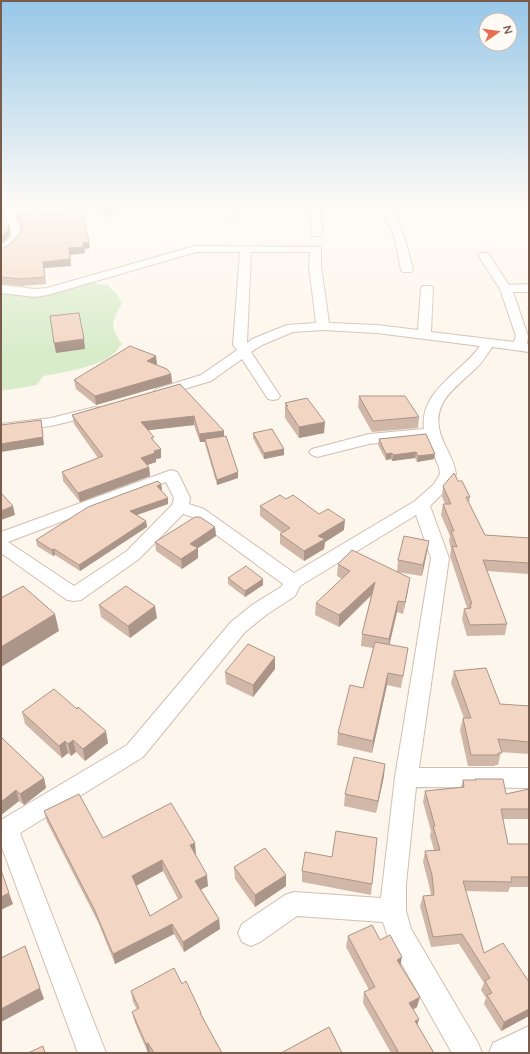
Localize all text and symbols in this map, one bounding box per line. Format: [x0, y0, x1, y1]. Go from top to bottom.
north arrow [478, 12, 518, 52]
text: N [501, 24, 516, 35]

